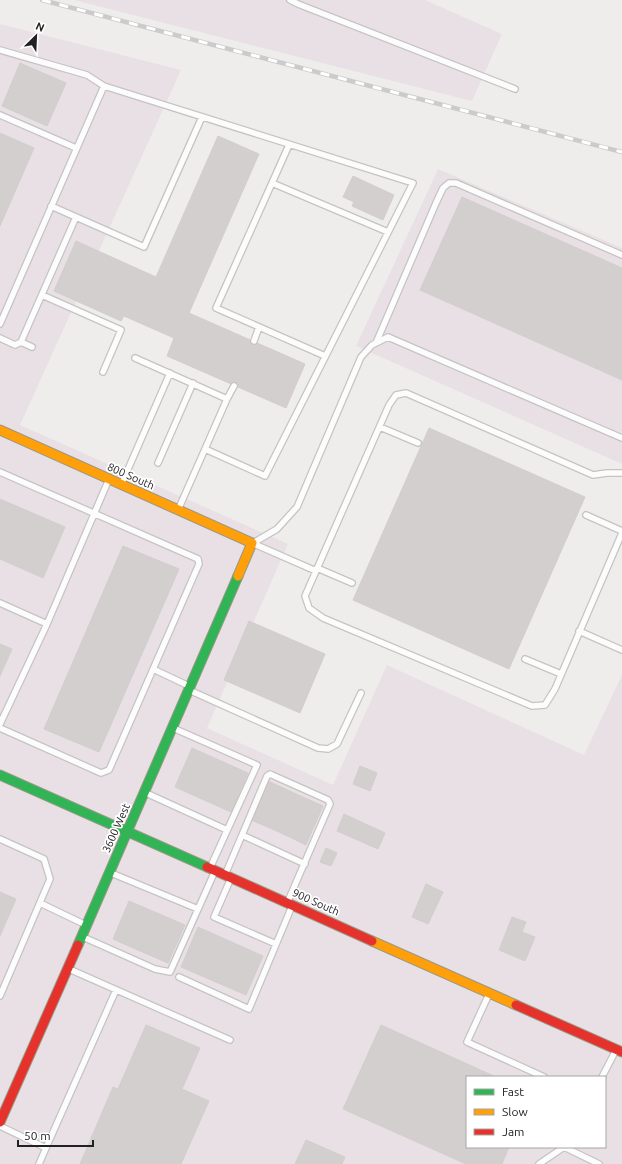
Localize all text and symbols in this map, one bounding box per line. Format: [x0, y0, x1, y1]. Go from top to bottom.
north arrow [16, 16, 56, 56]
text: N [34, 20, 46, 34]
street label: 800 South [106, 460, 156, 492]
street label: 3600 West [100, 801, 132, 854]
street label: 900 South [291, 886, 341, 918]
legend [466, 1076, 606, 1148]
text: Fast [502, 1085, 524, 1098]
text: Slow [502, 1105, 528, 1118]
scale bar [18, 1122, 93, 1148]
text: Jam [502, 1125, 524, 1138]
text: 50 m [24, 1129, 51, 1142]

